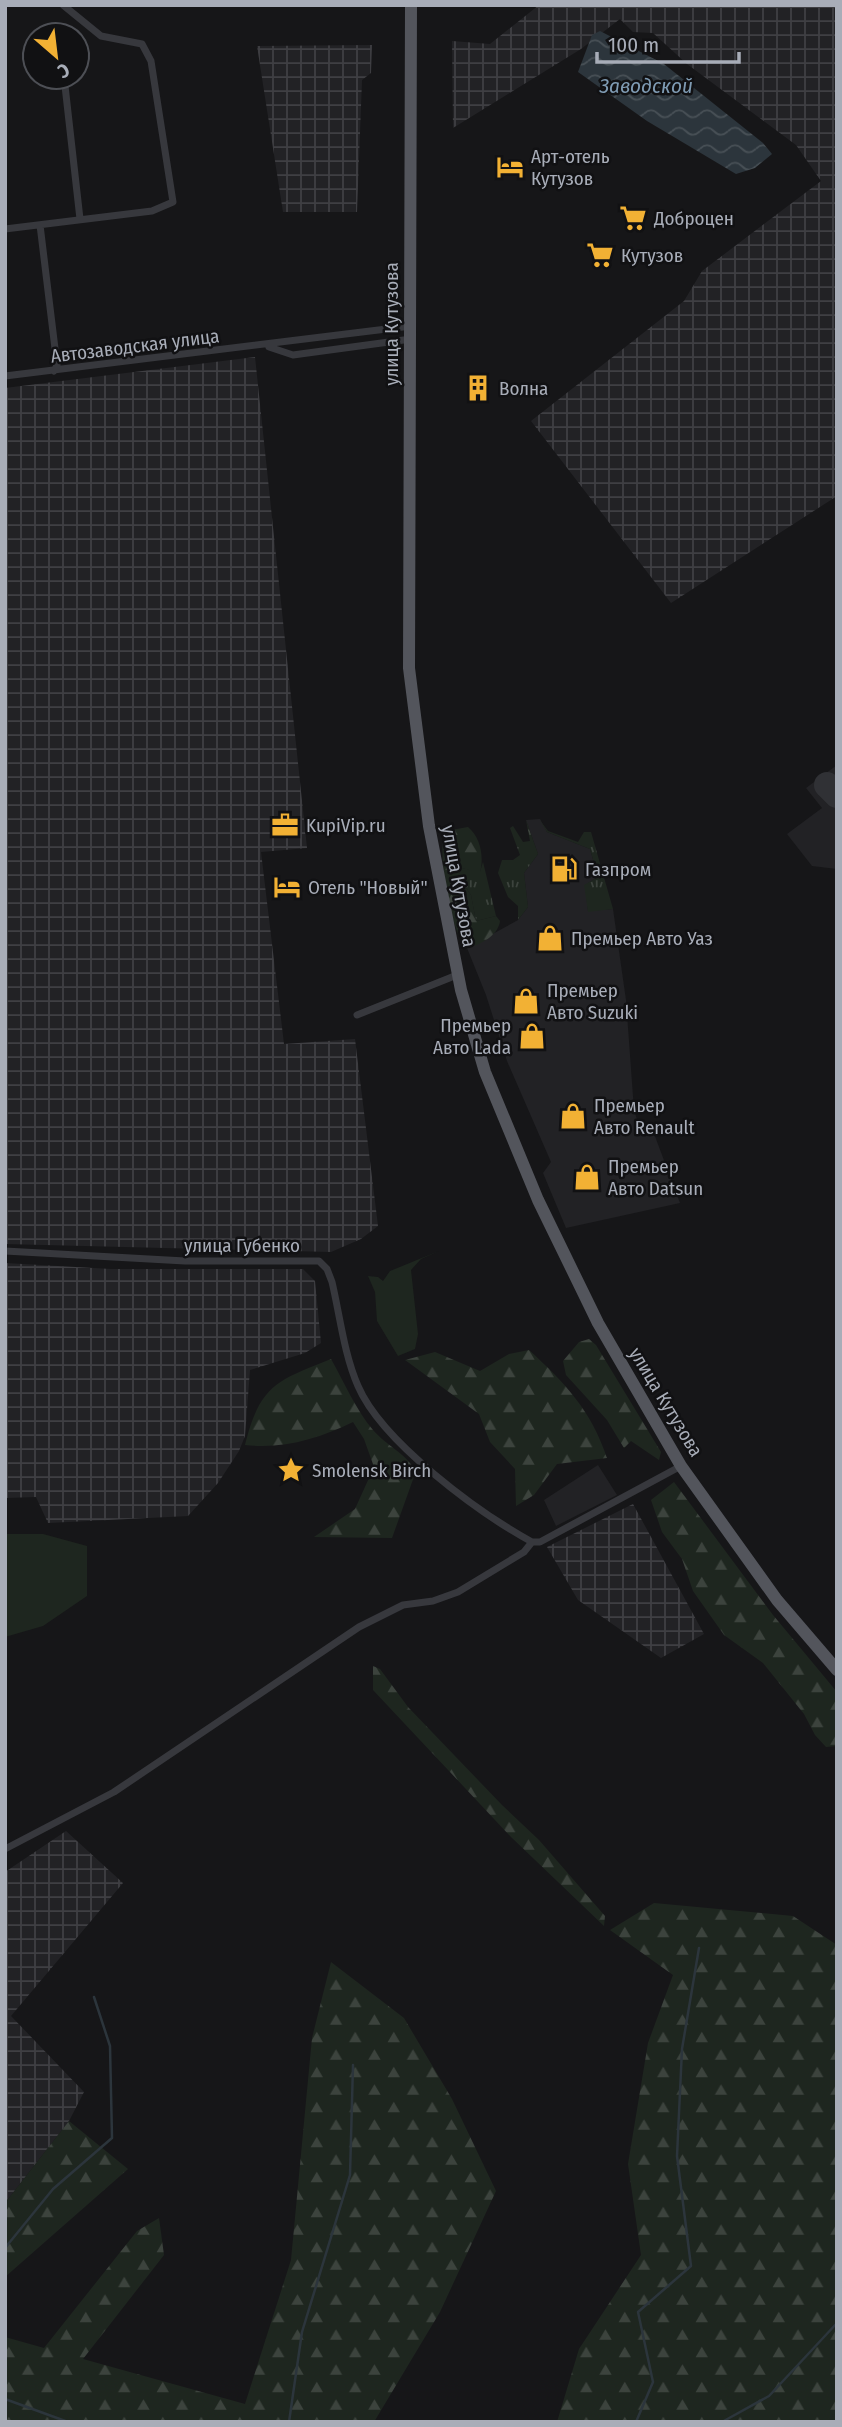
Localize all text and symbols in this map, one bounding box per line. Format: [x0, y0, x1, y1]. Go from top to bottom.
north arrow [21, 21, 91, 91]
scale bar [597, 21, 739, 65]
text: 100 m [608, 32, 659, 58]
text: С [54, 58, 74, 83]
water label: Заводской [598, 73, 693, 99]
place label: Арт-отель Кутузов [531, 145, 610, 190]
hotel icon: Арт-отель Кутузов [495, 152, 525, 182]
supermarket icon: Доброцен [618, 203, 648, 233]
place label: Доброцен [653, 207, 734, 230]
supermarket icon: Кутузов [585, 240, 615, 270]
place label: Кутузов [621, 244, 683, 267]
street label: улица Кутузова [380, 262, 403, 386]
street label: Автозаводская улица [49, 324, 221, 368]
building icon: Волна [463, 373, 493, 403]
place label: Волна [499, 377, 548, 400]
office icon: KupiVip.ru [270, 810, 300, 840]
place label: KupiVip.ru [306, 814, 386, 837]
street label: улица Кутузова [437, 823, 481, 949]
fuel station icon: Газпром [549, 854, 579, 884]
place label: Газпром [585, 858, 651, 881]
hotel icon: Отель "Новый" [272, 872, 302, 902]
place label: Отель "Новый" [308, 876, 428, 899]
shop icon: Премьер Авто Уаз [535, 923, 565, 953]
place label: Премьер Авто Уаз [571, 927, 713, 950]
place label: Премьер Авто Suzuki [547, 979, 638, 1024]
shop icon: Премьер Авто Suzuki [511, 986, 541, 1016]
place label: Премьер Авто Lada [433, 1014, 511, 1059]
shop icon: Премьер Авто Lada [517, 1021, 547, 1051]
place label: Премьер Авто Renault [594, 1094, 696, 1139]
shop icon: Премьер Авто Renault [558, 1101, 588, 1131]
place label: Премьер Авто Datsun [608, 1155, 703, 1200]
shop icon: Премьер Авто Datsun [572, 1162, 602, 1192]
street label: улица Губенко [184, 1234, 300, 1257]
street label: улица Кутузова [624, 1343, 708, 1461]
place icon: Smolensk Birch [276, 1455, 306, 1485]
place label: Smolensk Birch [312, 1459, 431, 1482]

